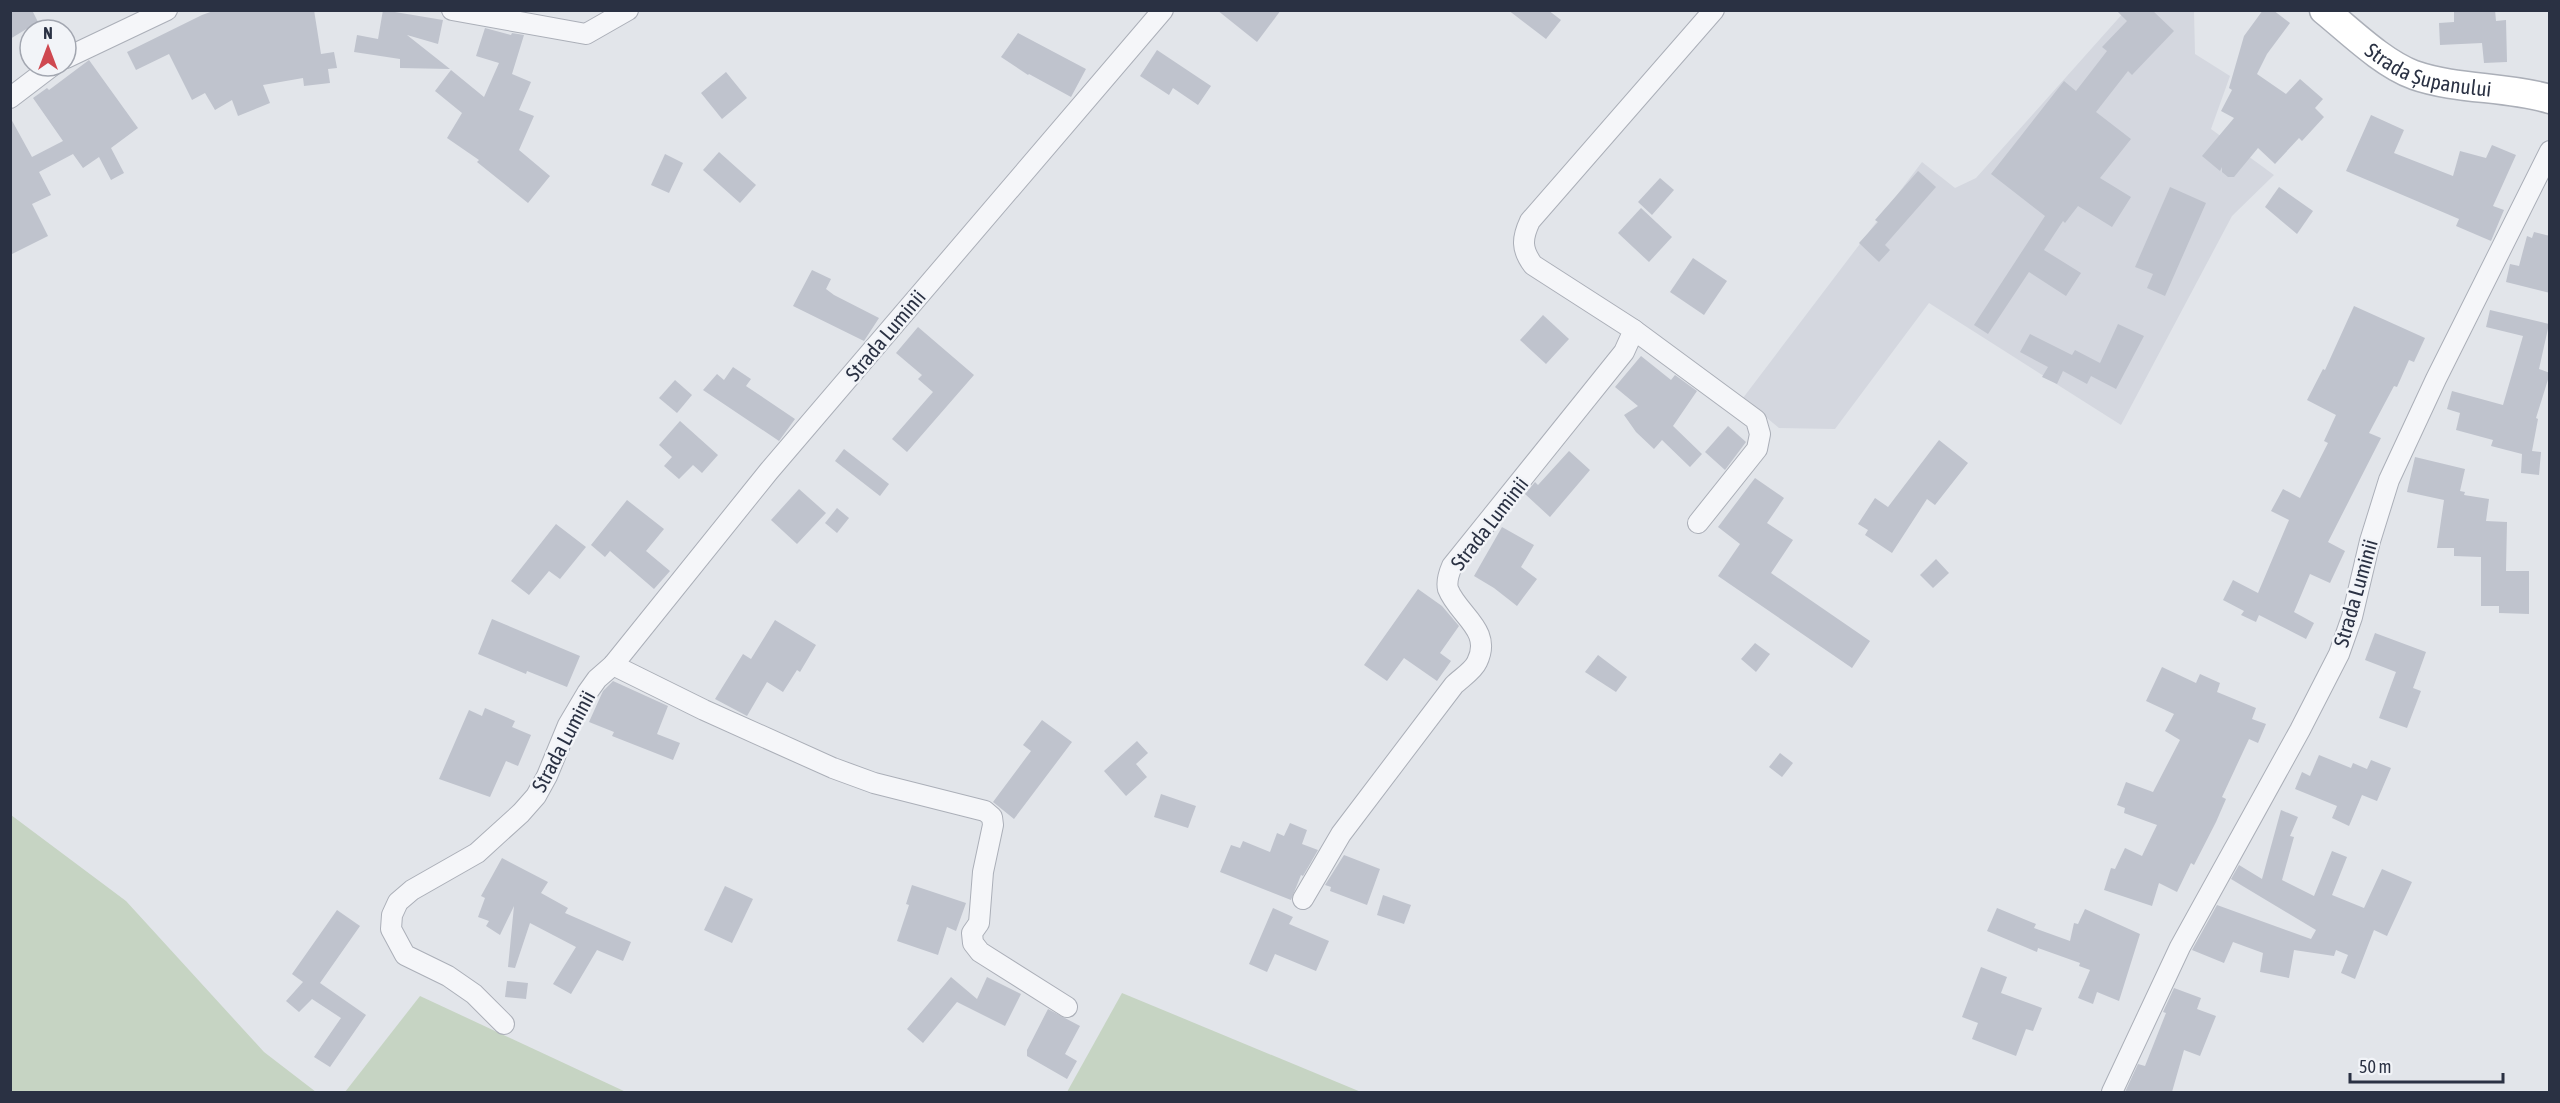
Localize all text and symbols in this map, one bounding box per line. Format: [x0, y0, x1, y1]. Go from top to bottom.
north arrow [18, 18, 78, 78]
text: N [43, 24, 53, 42]
street label: Strada Șupanului [2361, 38, 2493, 101]
street label: Strada Luminii [840, 285, 930, 385]
street label: Strada Luminii [1445, 472, 1533, 574]
street label: Strada Luminii [2328, 536, 2382, 650]
street label: Strada Luminii [526, 686, 600, 796]
scale bar [2350, 1046, 2503, 1084]
text: 50 m [2359, 1056, 2391, 1077]

